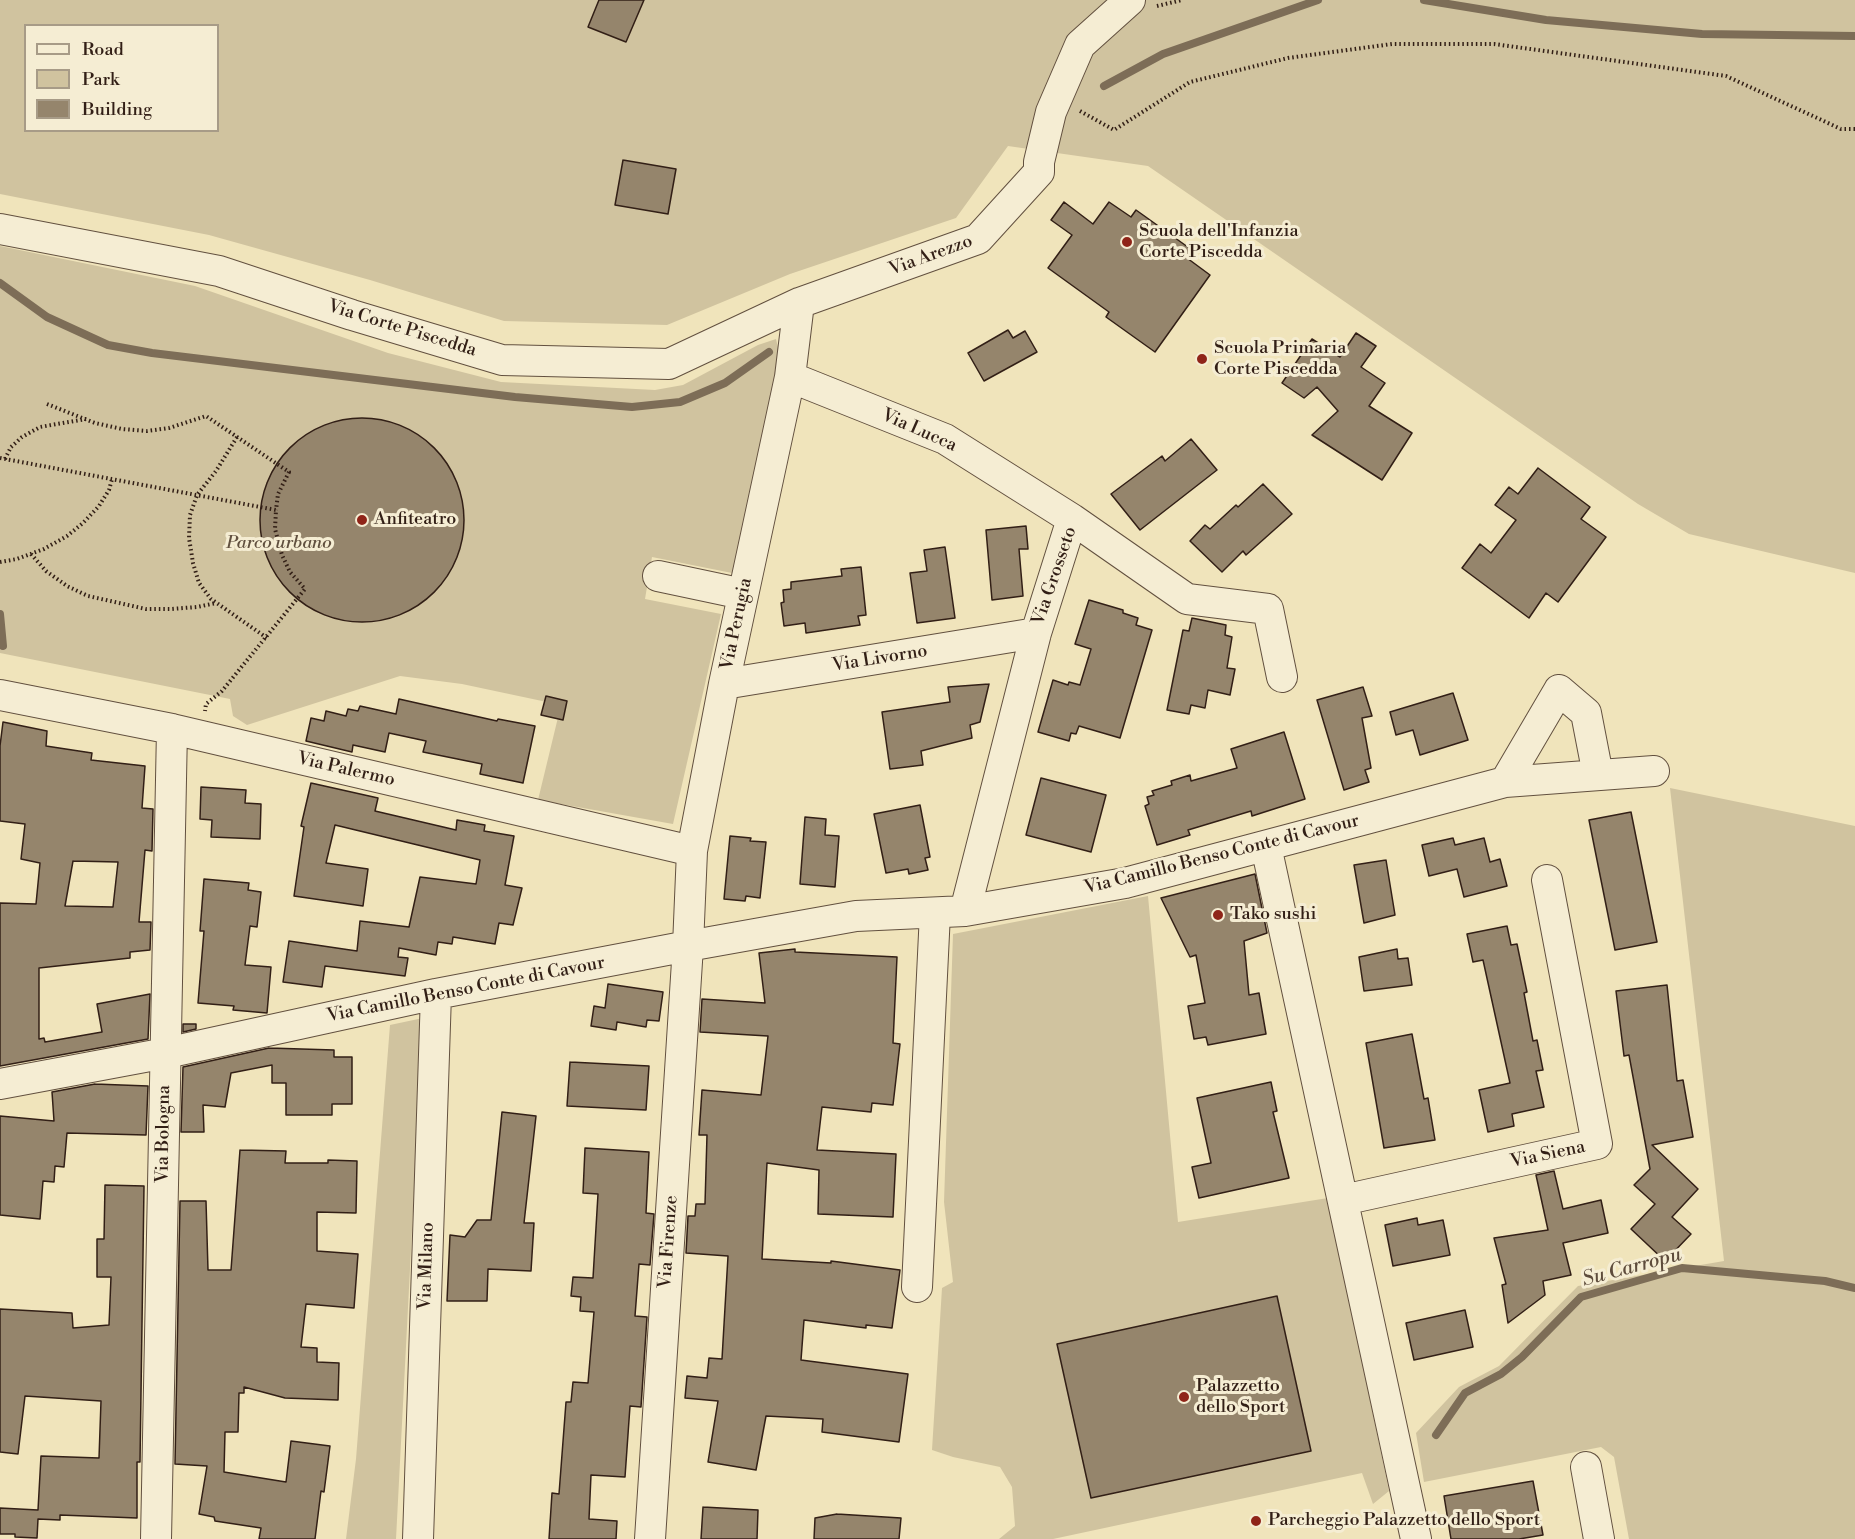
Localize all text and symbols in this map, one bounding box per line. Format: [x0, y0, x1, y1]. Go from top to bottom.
legend [24, 24, 219, 132]
text: Road [82, 38, 124, 61]
text: Park [82, 68, 119, 91]
text: Building [82, 98, 152, 121]
place label: Scuola dell'Infanzia Corte Piscedda [1139, 221, 1299, 264]
street label: Via Arezzo [886, 231, 976, 281]
marker: Scuola dell'Infanzia Corte Piscedda [1120, 235, 1134, 249]
street label: Via Corte Piscedda [325, 296, 479, 362]
place label: Scuola Primaria Corte Piscedda [1214, 338, 1346, 380]
marker: Scuola Primaria Corte Piscedda [1195, 352, 1209, 366]
street label: Via Lucca [878, 405, 960, 457]
place label: Anfiteatro [374, 509, 456, 531]
marker: Anfiteatro [355, 513, 369, 527]
street label: Via Grosseto [1028, 524, 1082, 628]
park label: Parco urbano [226, 533, 332, 555]
street label: Via Perugia [717, 576, 757, 672]
street label: Via Livorno [831, 641, 929, 677]
street label: Via Palermo [295, 748, 397, 792]
street label: Via Camillo Benso Conte di Cavour [1082, 810, 1362, 900]
place label: Tako sushi [1230, 904, 1316, 926]
marker: Tako sushi [1211, 908, 1225, 922]
street label: Via Camillo Benso Conte di Cavour [325, 952, 607, 1028]
street label: Via Bologna [152, 1085, 176, 1183]
street label: Via Siena [1509, 1137, 1587, 1173]
street label: Via Firenze [655, 1195, 683, 1289]
street label: Via Milano [415, 1222, 439, 1310]
water label: Su Carropu [1580, 1243, 1684, 1293]
place label: Palazzetto dello Sport [1196, 1376, 1285, 1418]
marker: Palazzetto dello Sport [1177, 1390, 1191, 1404]
place label: Parcheggio Palazzetto dello Sport [1268, 1510, 1540, 1532]
marker: Parcheggio Palazzetto dello Sport [1249, 1514, 1263, 1528]

